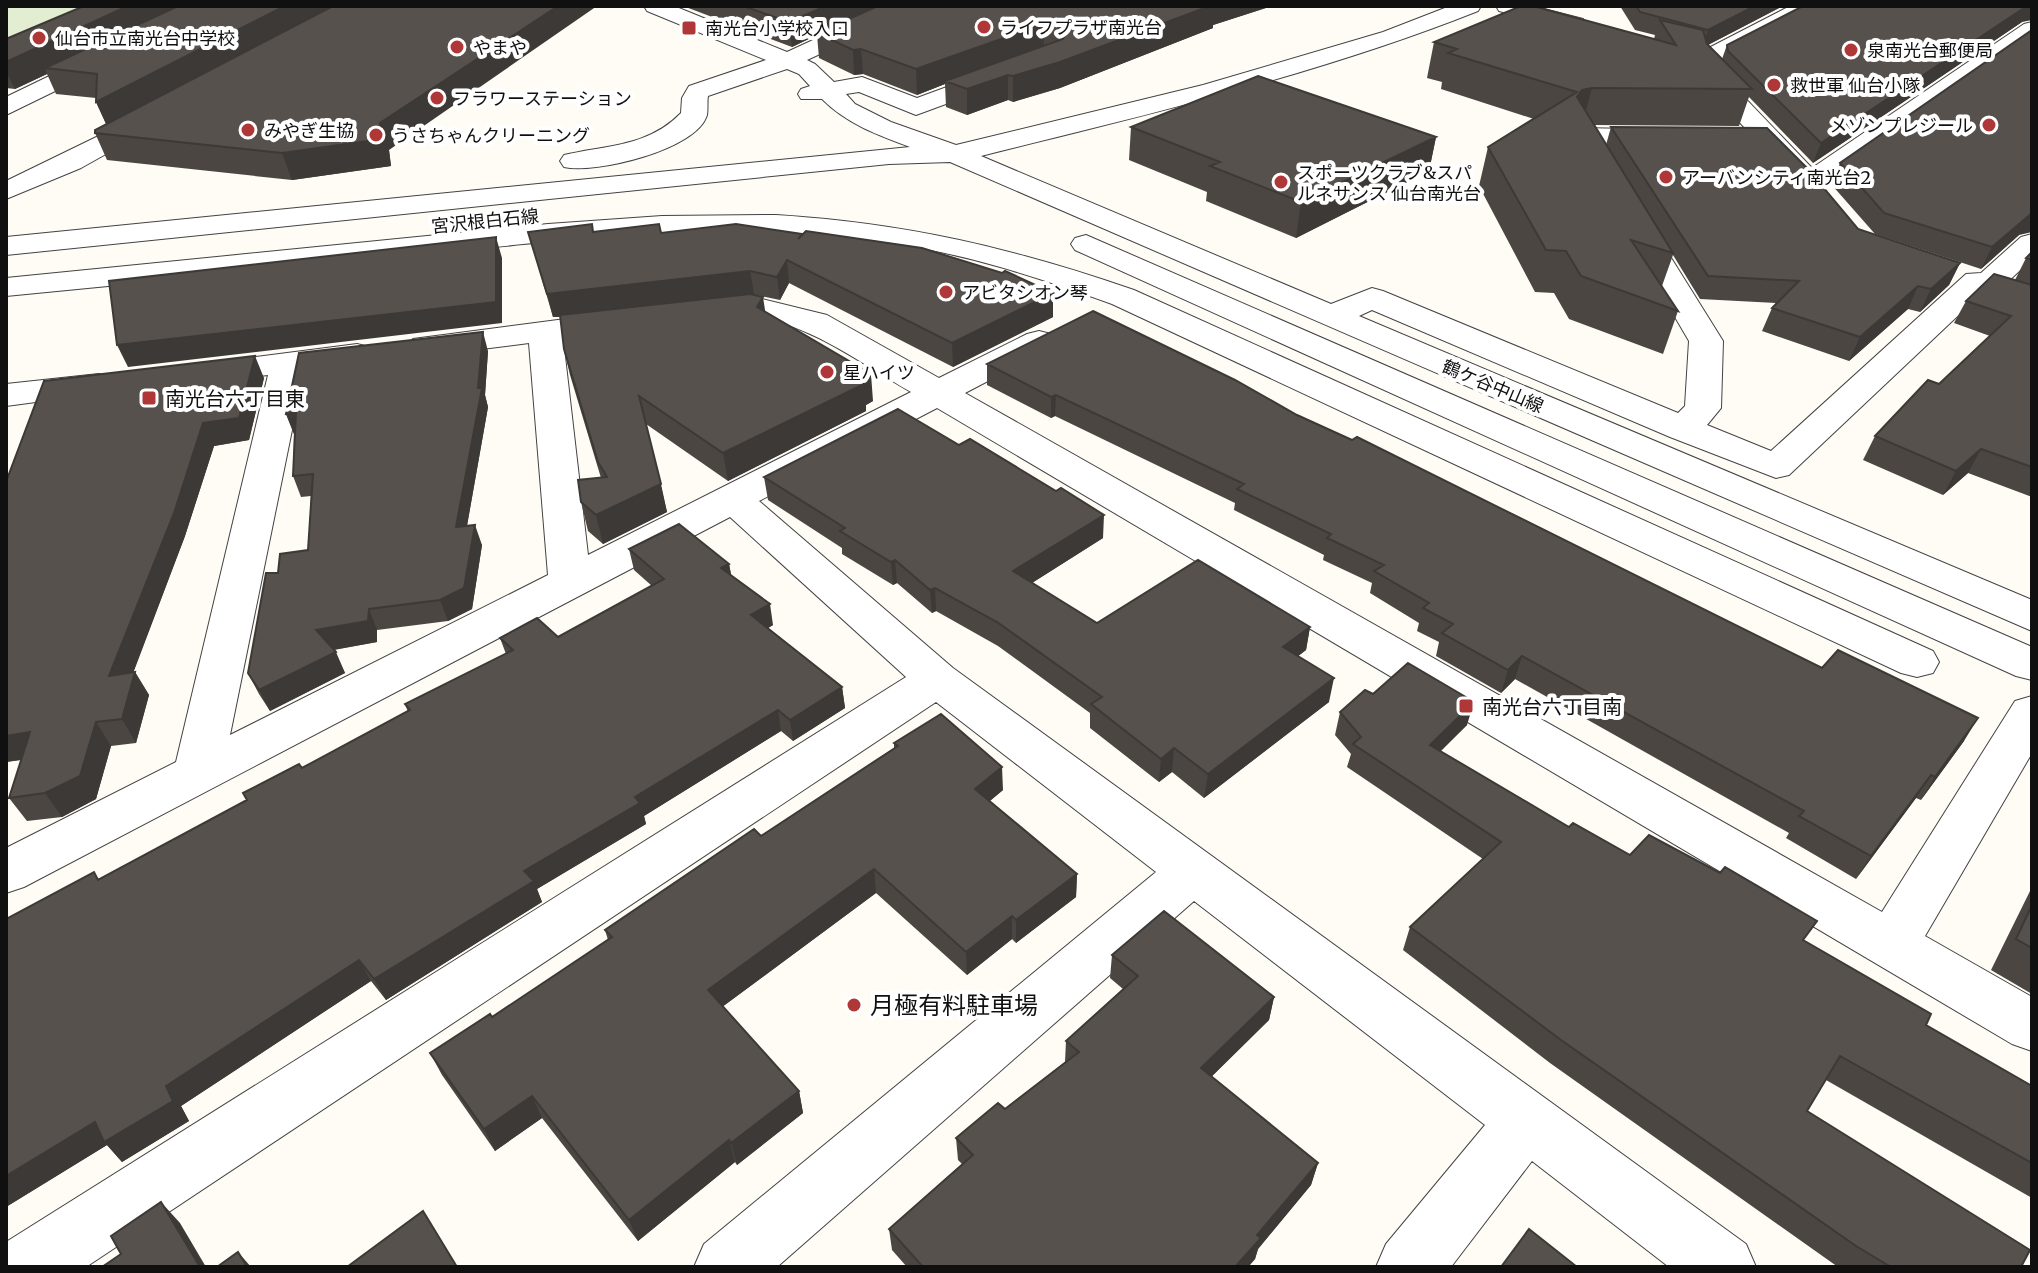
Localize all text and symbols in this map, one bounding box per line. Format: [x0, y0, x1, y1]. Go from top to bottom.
place label: ライフプラザ南光台 [1000, 16, 1162, 39]
place label: 南光台小学校入口 [705, 17, 849, 40]
marker: ライフプラザ南光台 [975, 18, 993, 36]
marker: 南光台小学校入口 [680, 19, 698, 37]
place label: 仙台市立南光台中学校 [55, 27, 235, 50]
marker: 仙台市立南光台中学校 [30, 29, 48, 47]
place label: やまや [473, 36, 527, 59]
marker: やまや [448, 38, 466, 56]
place label: 泉南光台郵便局 [1867, 39, 1993, 62]
marker: 泉南光台郵便局 [1842, 41, 1860, 59]
place label: 救世軍 仙台小隊 [1790, 74, 1920, 97]
marker: 救世軍 仙台小隊 [1765, 76, 1783, 94]
place label: フラワーステーション [453, 87, 632, 110]
marker: フラワーステーション [428, 89, 446, 107]
place label: メゾンプレジール [1830, 114, 1973, 137]
marker: メゾンプレジール [1980, 116, 1998, 134]
place label: みやぎ生協 [264, 119, 354, 142]
marker: みやぎ生協 [239, 121, 257, 139]
place label: うさちゃんクリーニング [392, 124, 590, 147]
marker: うさちゃんクリーニング [367, 126, 385, 144]
place label: スポーツクラブ&スパ ルネサンス 仙台南光台 [1297, 161, 1481, 205]
place label: アーバンシティ南光台2 [1682, 166, 1871, 189]
marker: アーバンシティ南光台2 [1657, 168, 1675, 186]
marker: スポーツクラブ&スパ ルネサンス 仙台南光台 [1272, 173, 1290, 191]
street label: 宮沢根白石線 [430, 204, 540, 238]
place label: アビタシオン琴 [962, 281, 1088, 304]
marker: アビタシオン琴 [937, 283, 955, 301]
street label: 鶴ケ谷中山線 [1439, 354, 1547, 418]
place label: 星ハイツ [843, 361, 915, 384]
marker: 星ハイツ [818, 363, 836, 381]
place label: 南光台六丁目東 [165, 386, 305, 411]
marker: 南光台六丁目東 [140, 389, 158, 407]
place label: 南光台六丁目南 [1482, 694, 1622, 719]
marker: 南光台六丁目南 [1457, 697, 1475, 715]
place label: 月極有料駐車場 [870, 990, 1038, 1021]
marker: 月極有料駐車場 [845, 996, 863, 1014]

